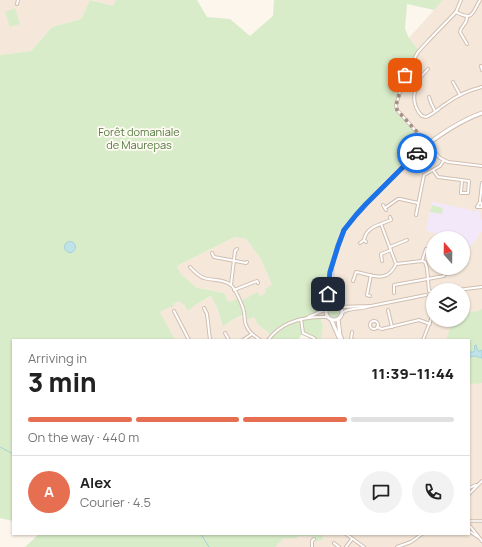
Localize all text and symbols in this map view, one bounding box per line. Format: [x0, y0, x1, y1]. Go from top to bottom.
pin [388, 58, 422, 92]
icon: bag [394, 64, 416, 86]
park label: Forêt domaniale de Maurepas [98, 124, 180, 152]
courier [397, 133, 437, 173]
icon: car [406, 142, 428, 164]
north arrow [426, 231, 470, 275]
map controls [426, 231, 470, 327]
pin [311, 277, 345, 311]
icon: home [317, 283, 339, 305]
button: layers [426, 283, 470, 327]
text: Arriving in [28, 349, 87, 367]
text: 11:39–11:44 [372, 363, 454, 384]
text: 3 min [28, 364, 97, 400]
text: On the way · 440 m [28, 428, 139, 446]
button: chat [360, 471, 402, 513]
button: phone [412, 471, 454, 513]
text: Alex [80, 472, 111, 493]
text: A [44, 481, 54, 502]
text: Courier · 4.5 [80, 493, 151, 511]

